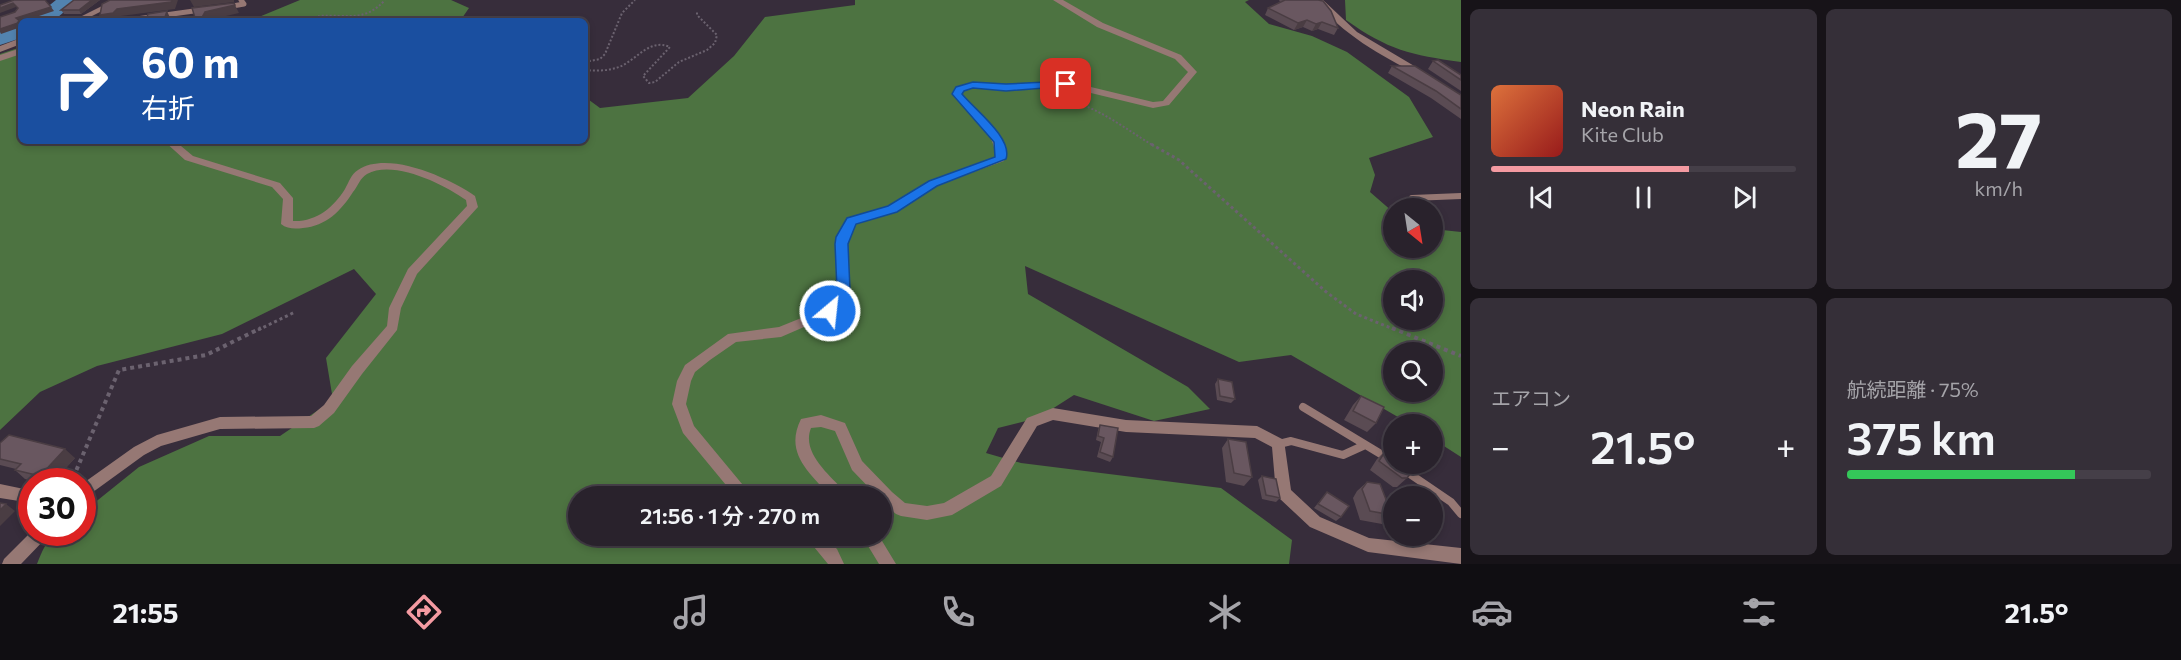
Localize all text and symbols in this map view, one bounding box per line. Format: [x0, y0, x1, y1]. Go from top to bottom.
text: 60 m [141, 35, 240, 87]
icon: right [42, 42, 120, 120]
pin [1040, 58, 1091, 109]
icon: arrive [1049, 67, 1082, 100]
text: 27 [1955, 89, 2042, 184]
text: 右折 [141, 91, 195, 124]
text: Neon Rain [1581, 95, 1685, 122]
text: Kite Club [1581, 122, 1664, 146]
text: km/h [1974, 176, 2023, 200]
icon: previous [1525, 181, 1558, 214]
icon: pause [1627, 181, 1660, 214]
icon: next [1728, 181, 1761, 214]
north arrow [1383, 198, 1443, 258]
map controls [1383, 198, 1443, 546]
button: sound [1383, 270, 1443, 330]
position arrow [798, 279, 862, 343]
button: search [1383, 342, 1443, 402]
text: 航続距離 · 75% [1847, 377, 1979, 401]
text: エアコン [1491, 386, 1571, 410]
text: 375 km [1847, 409, 1996, 464]
button: + [1383, 414, 1443, 474]
text: 21.5° [1590, 418, 1696, 473]
text: − [1491, 425, 1510, 466]
text: + [1776, 425, 1795, 466]
speed limit sign: 30 [18, 468, 96, 546]
button: − [1383, 486, 1443, 546]
text: 21:56 · 1 分 · 270 m [640, 502, 820, 529]
icon: directions [403, 591, 445, 633]
icon: music [670, 591, 712, 633]
icon: phone [937, 591, 979, 633]
icon: climate [1204, 591, 1246, 633]
icon: car [1471, 591, 1513, 633]
icon: filters [1738, 591, 1780, 633]
text: 21:55 [112, 596, 179, 629]
text: 21.5° [2004, 596, 2069, 629]

